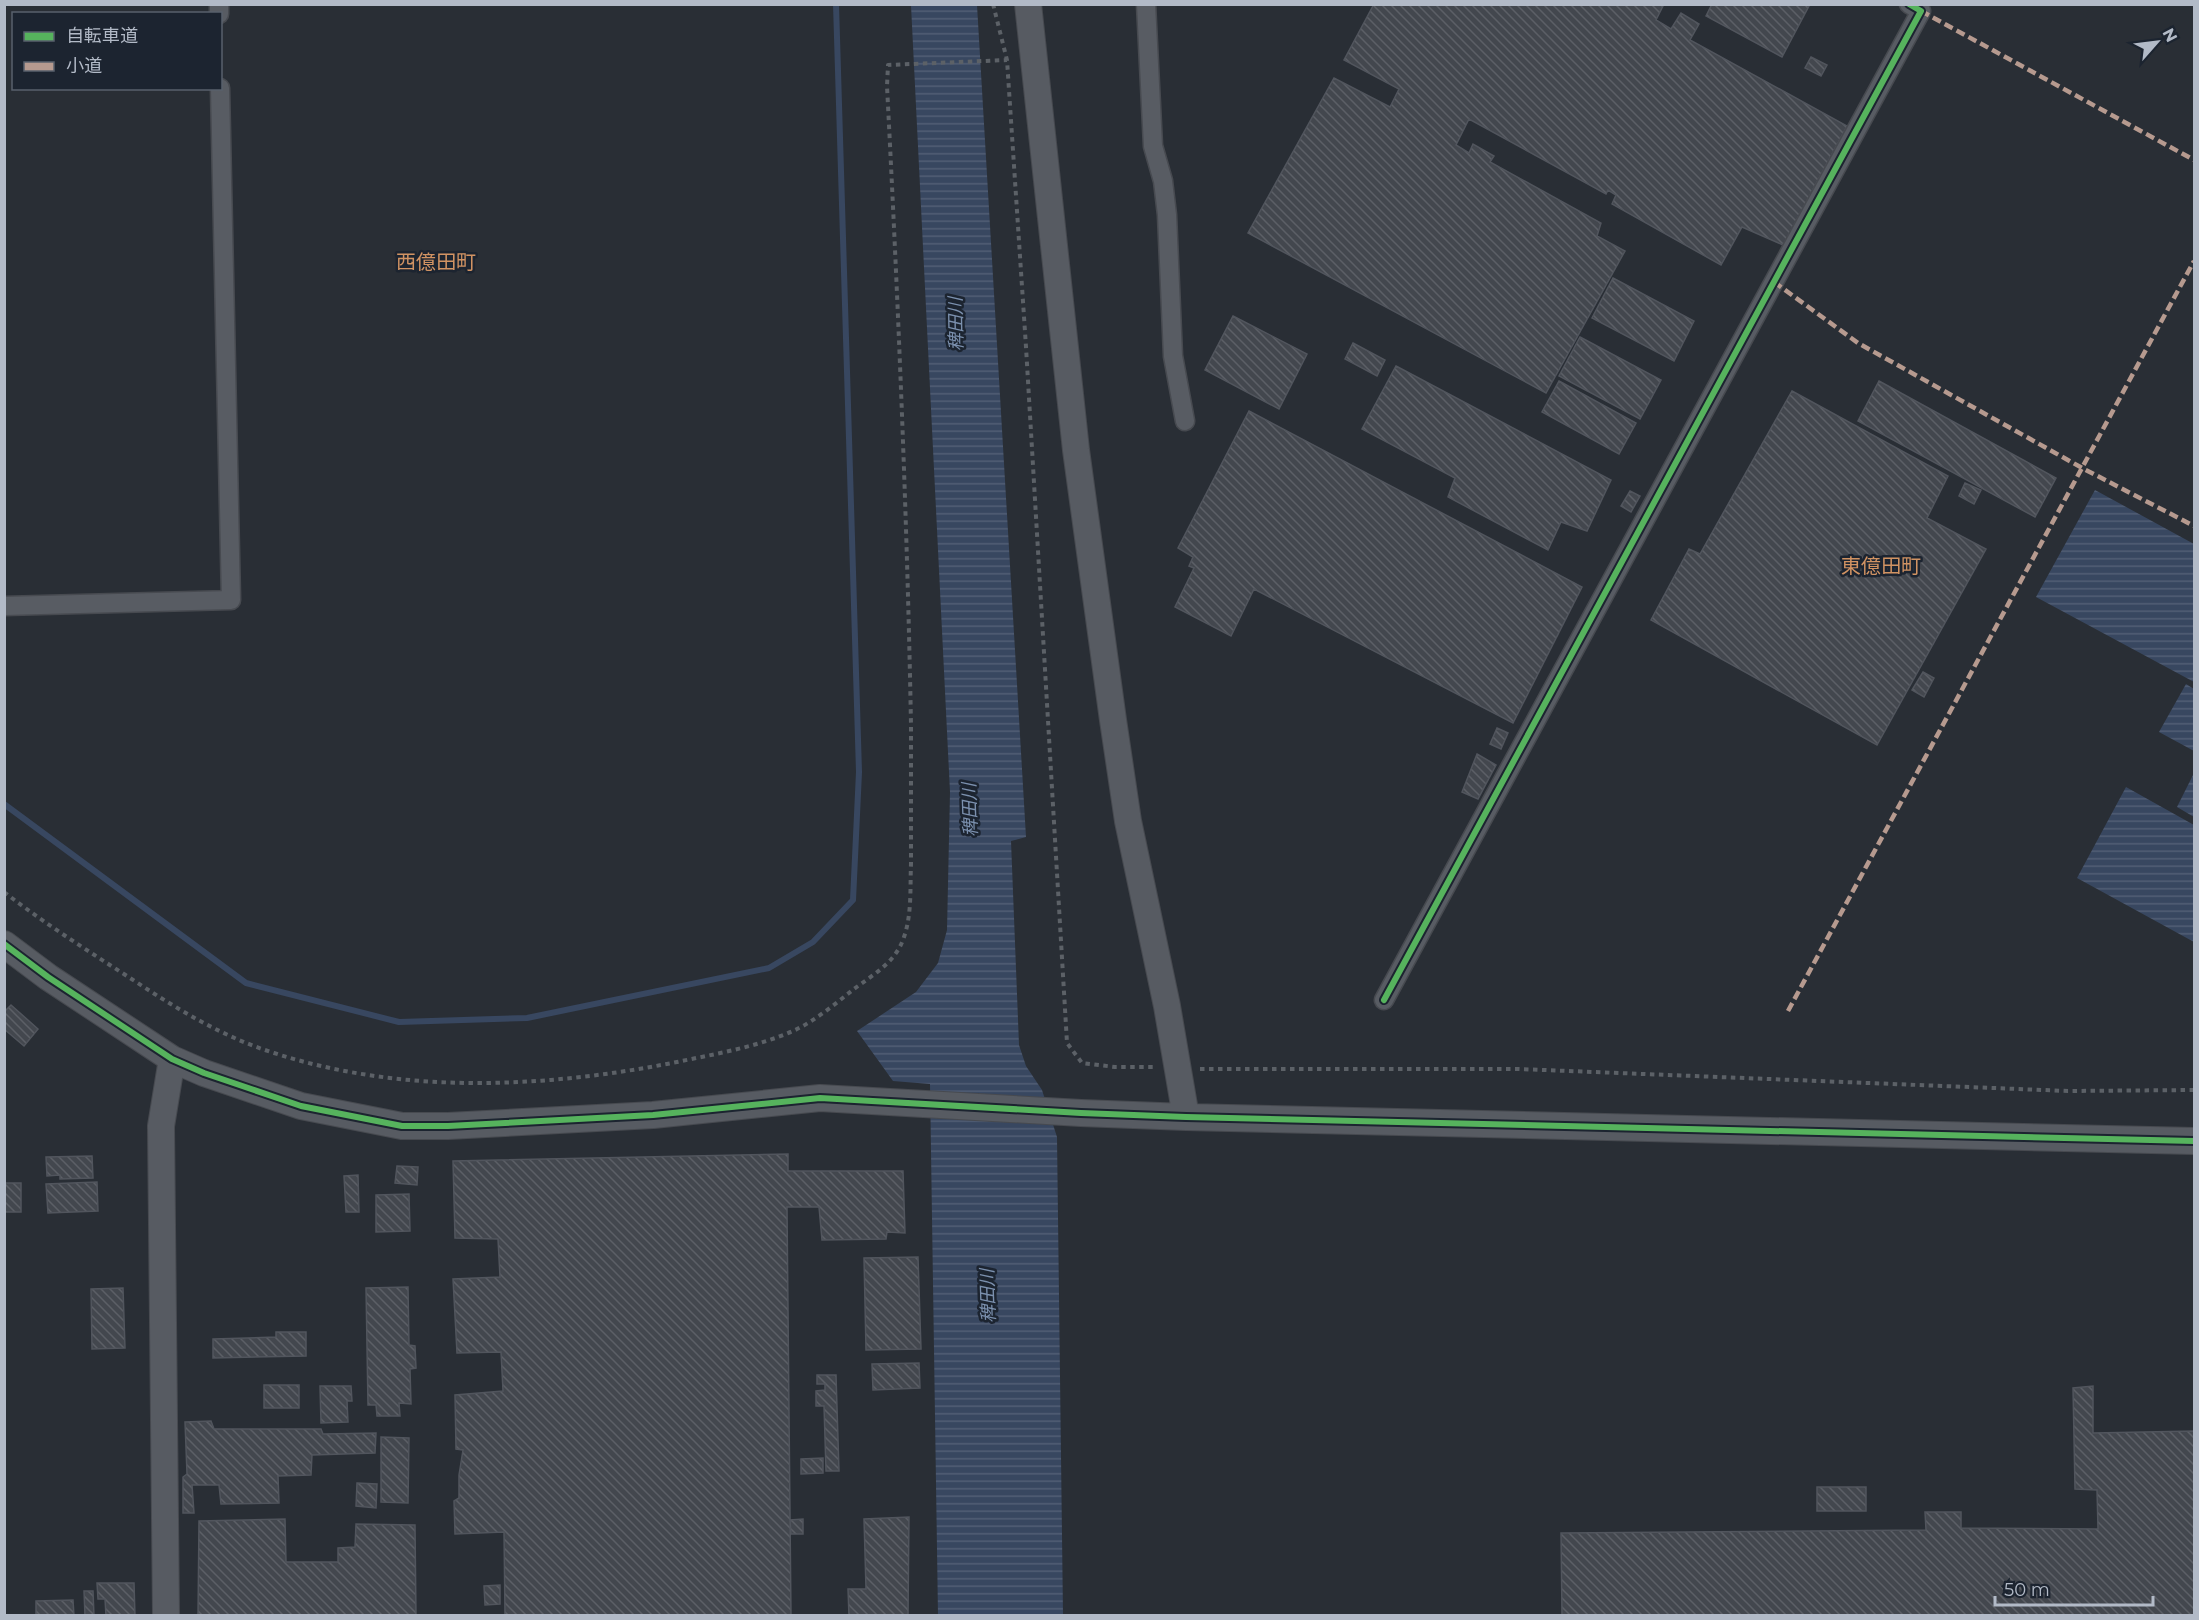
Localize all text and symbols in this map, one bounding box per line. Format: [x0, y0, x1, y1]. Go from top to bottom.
legend [12, 12, 222, 90]
north arrow [2127, 12, 2187, 72]
text: 自転車道 [66, 25, 138, 47]
text: N [2158, 25, 2181, 45]
text: 小道 [66, 55, 102, 77]
district label: 西億田町 [396, 250, 476, 274]
water label: 稗田川 [944, 295, 967, 351]
district label: 東億田町 [1841, 554, 1921, 578]
water label: 稗田川 [958, 781, 982, 837]
water label: 稗田川 [976, 1267, 1000, 1323]
scale bar [1995, 1569, 2152, 1607]
text: 50 m [2004, 1579, 2050, 1601]

